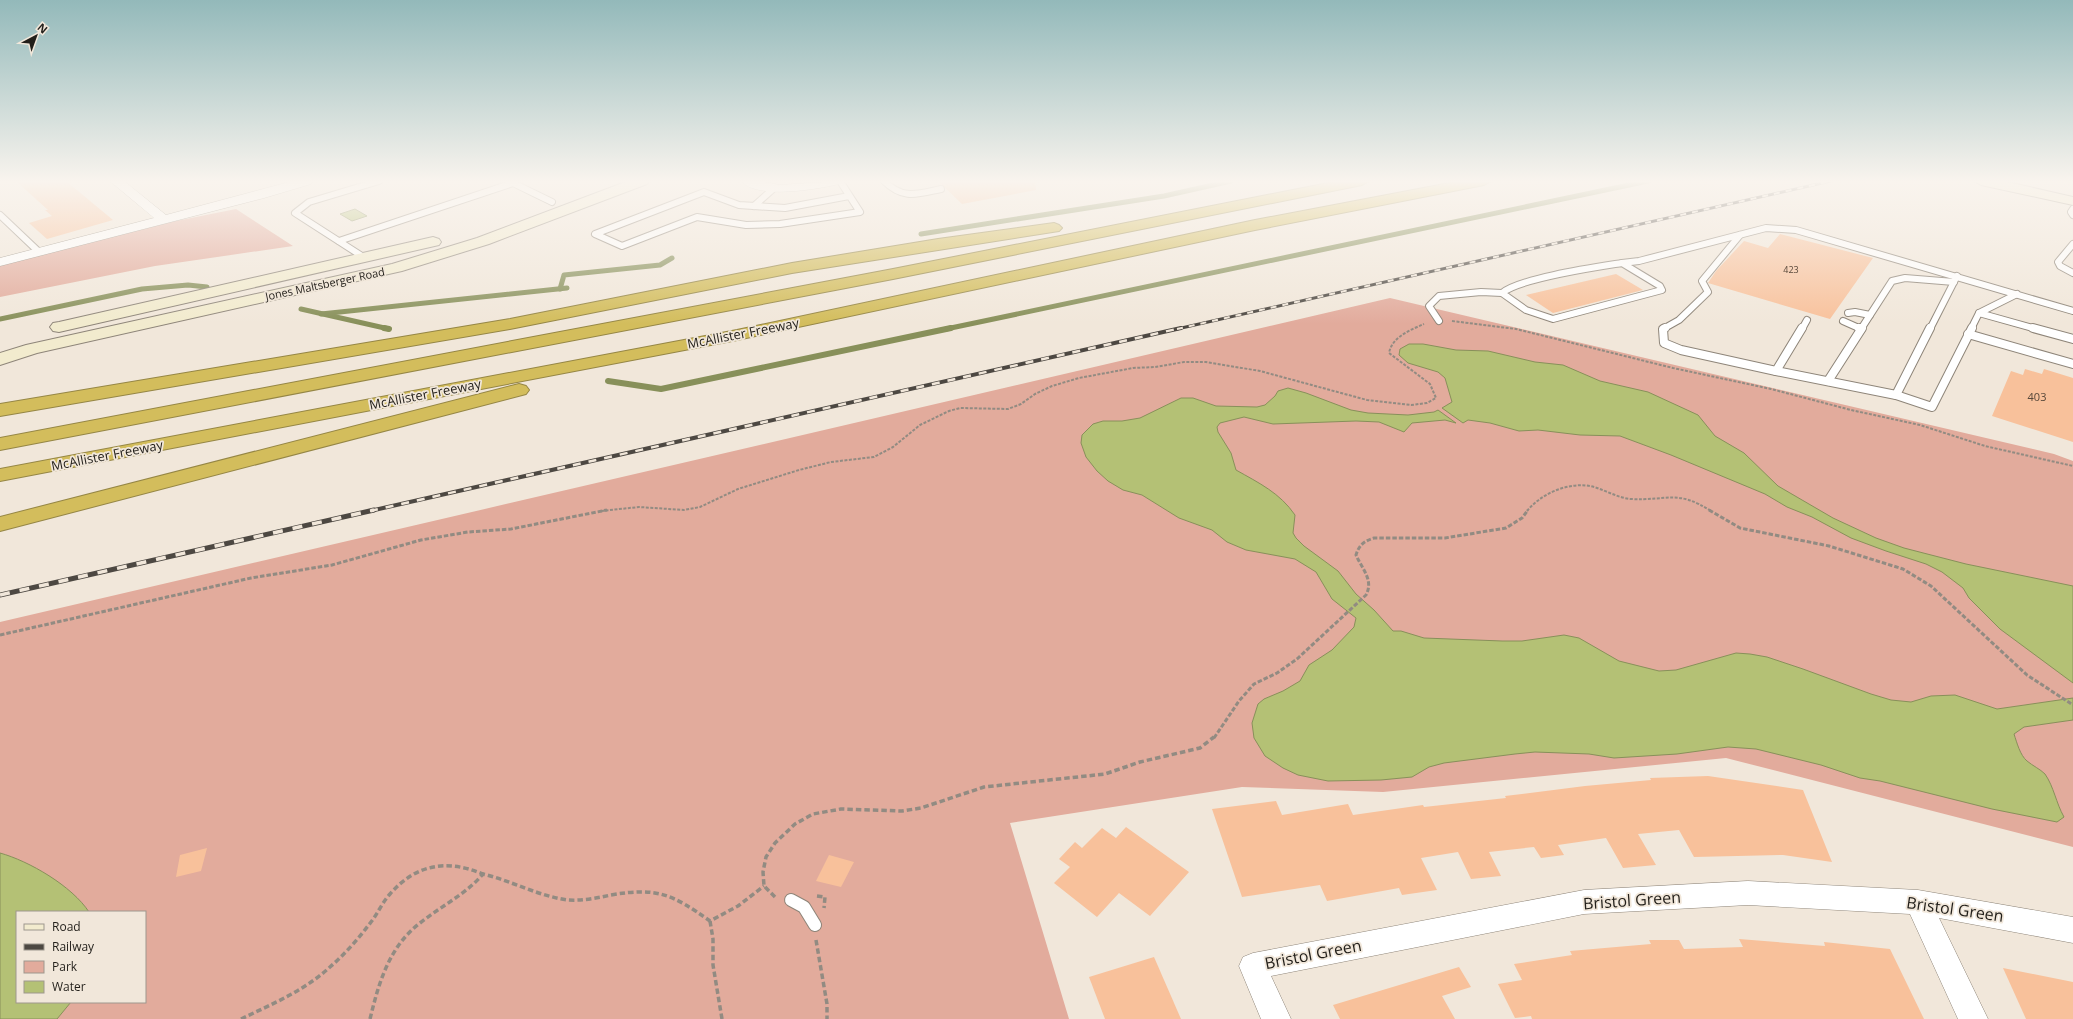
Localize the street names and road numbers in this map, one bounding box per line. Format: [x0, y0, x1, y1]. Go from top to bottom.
street label: Jones Maltsberger Road [263, 264, 386, 304]
street label: McAllister Freeway [686, 313, 801, 353]
street label: McAllister Freeway [368, 374, 483, 414]
street label: McAllister Freeway [50, 435, 165, 475]
street label: Bristol Green [1582, 886, 1682, 914]
street label: Bristol Green [1905, 891, 2005, 927]
street label: Bristol Green [1263, 934, 1363, 974]

